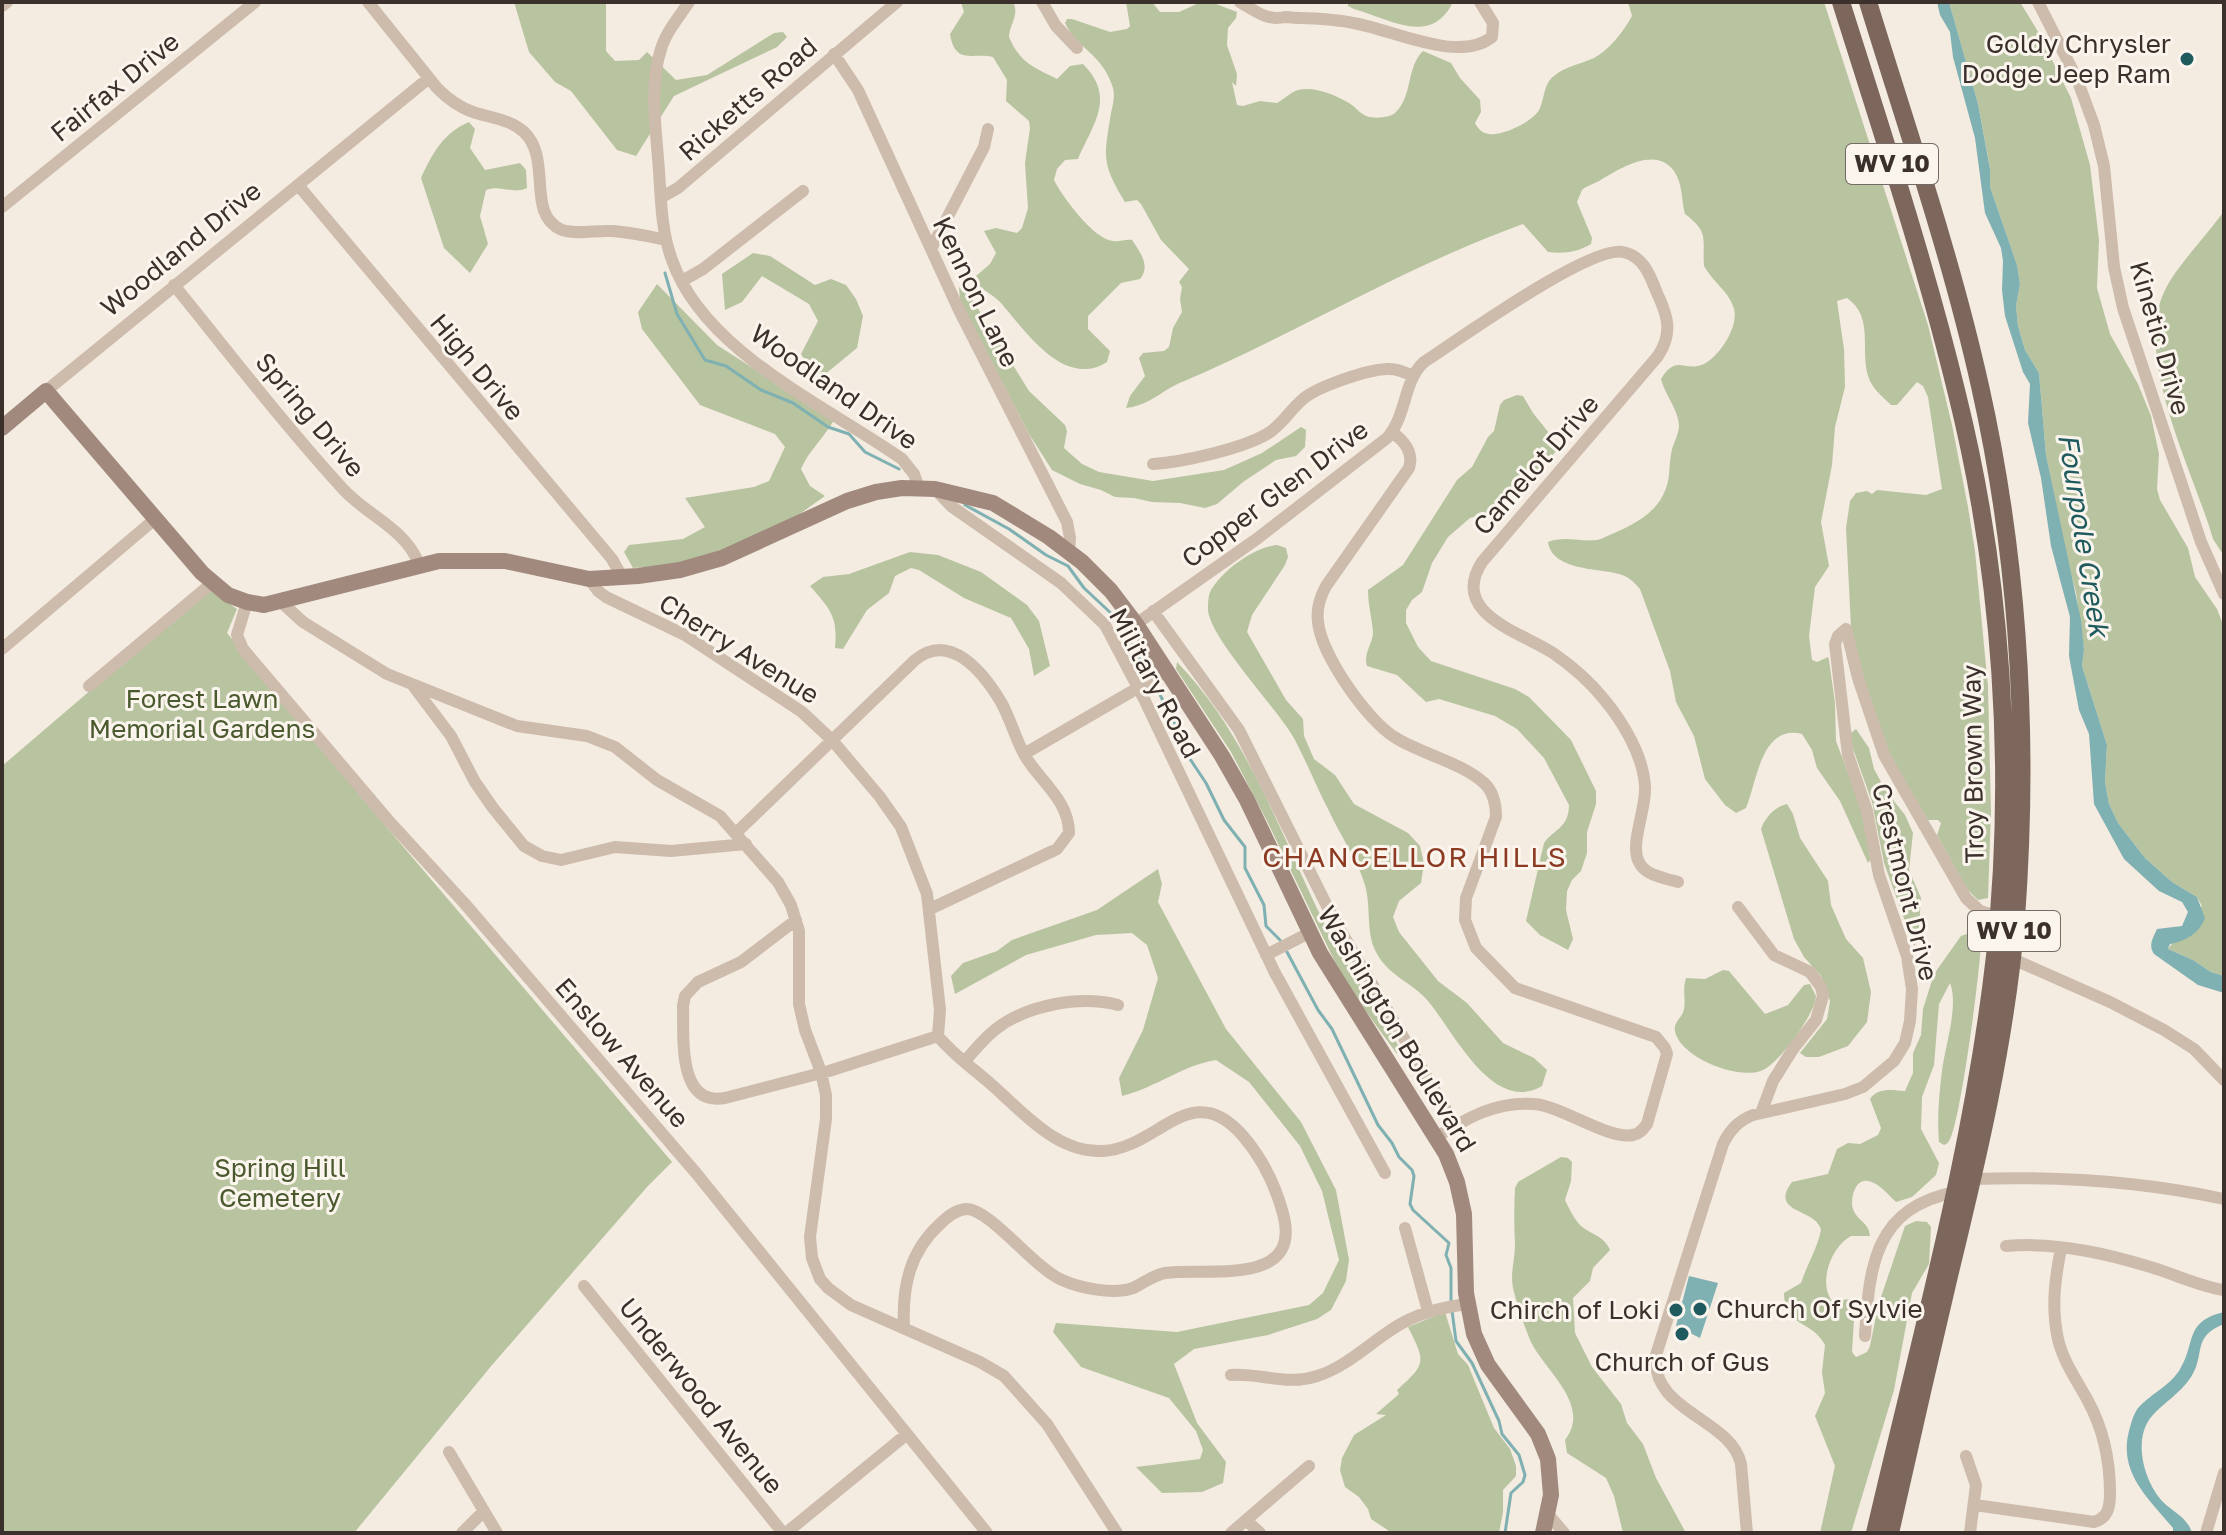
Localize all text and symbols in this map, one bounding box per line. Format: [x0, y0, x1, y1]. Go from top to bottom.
street label: Fairfax Drive [44, 25, 185, 148]
place label: Goldy Chrysler Dodge Jeep Ram [1961, 28, 2171, 89]
street label: Ricketts Road [672, 30, 823, 167]
marker: Goldy Chrysler Dodge Jeep Ram [2178, 50, 2196, 68]
road number: WV 10 [1846, 144, 1938, 184]
street label: Woodland Drive [94, 175, 267, 323]
street label: Kennon Lane [927, 212, 1026, 372]
street label: Kinetic Drive [2124, 257, 2197, 418]
street label: High Drive [424, 307, 531, 426]
street label: Woodland Drive [745, 317, 924, 456]
street label: Spring Drive [249, 346, 371, 483]
street label: Camelot Drive [1466, 388, 1605, 541]
street label: Copper Glen Drive [1175, 413, 1374, 574]
water label: Fourpole Creek [2052, 431, 2117, 642]
street label: Cherry Avenue [654, 587, 825, 710]
street label: Military Road [1103, 602, 1208, 763]
street label: Troy Brown Way [1955, 664, 1990, 864]
park label: Forest Lawn Memorial Gardens [89, 683, 315, 744]
street label: Crestmont Drive [1866, 780, 1945, 984]
district label: CHANCELLOR HILLS [1262, 840, 1568, 873]
street label: Washington Boulevard [1312, 900, 1483, 1157]
road number: WV 10 [1968, 911, 2060, 951]
street label: Enslow Avenue [549, 971, 696, 1134]
park label: Spring Hill Cemetery [214, 1152, 346, 1213]
street label: Underwood Avenue [613, 1292, 790, 1500]
place label: Church Of Sylvie [1716, 1293, 1923, 1324]
place label: Chirch of Loki [1490, 1294, 1660, 1325]
marker: Church Of Sylvie [1691, 1300, 1709, 1318]
marker: Chirch of Loki [1667, 1301, 1685, 1319]
marker: Church of Gus [1673, 1325, 1691, 1343]
place label: Church of Gus [1594, 1346, 1770, 1377]

